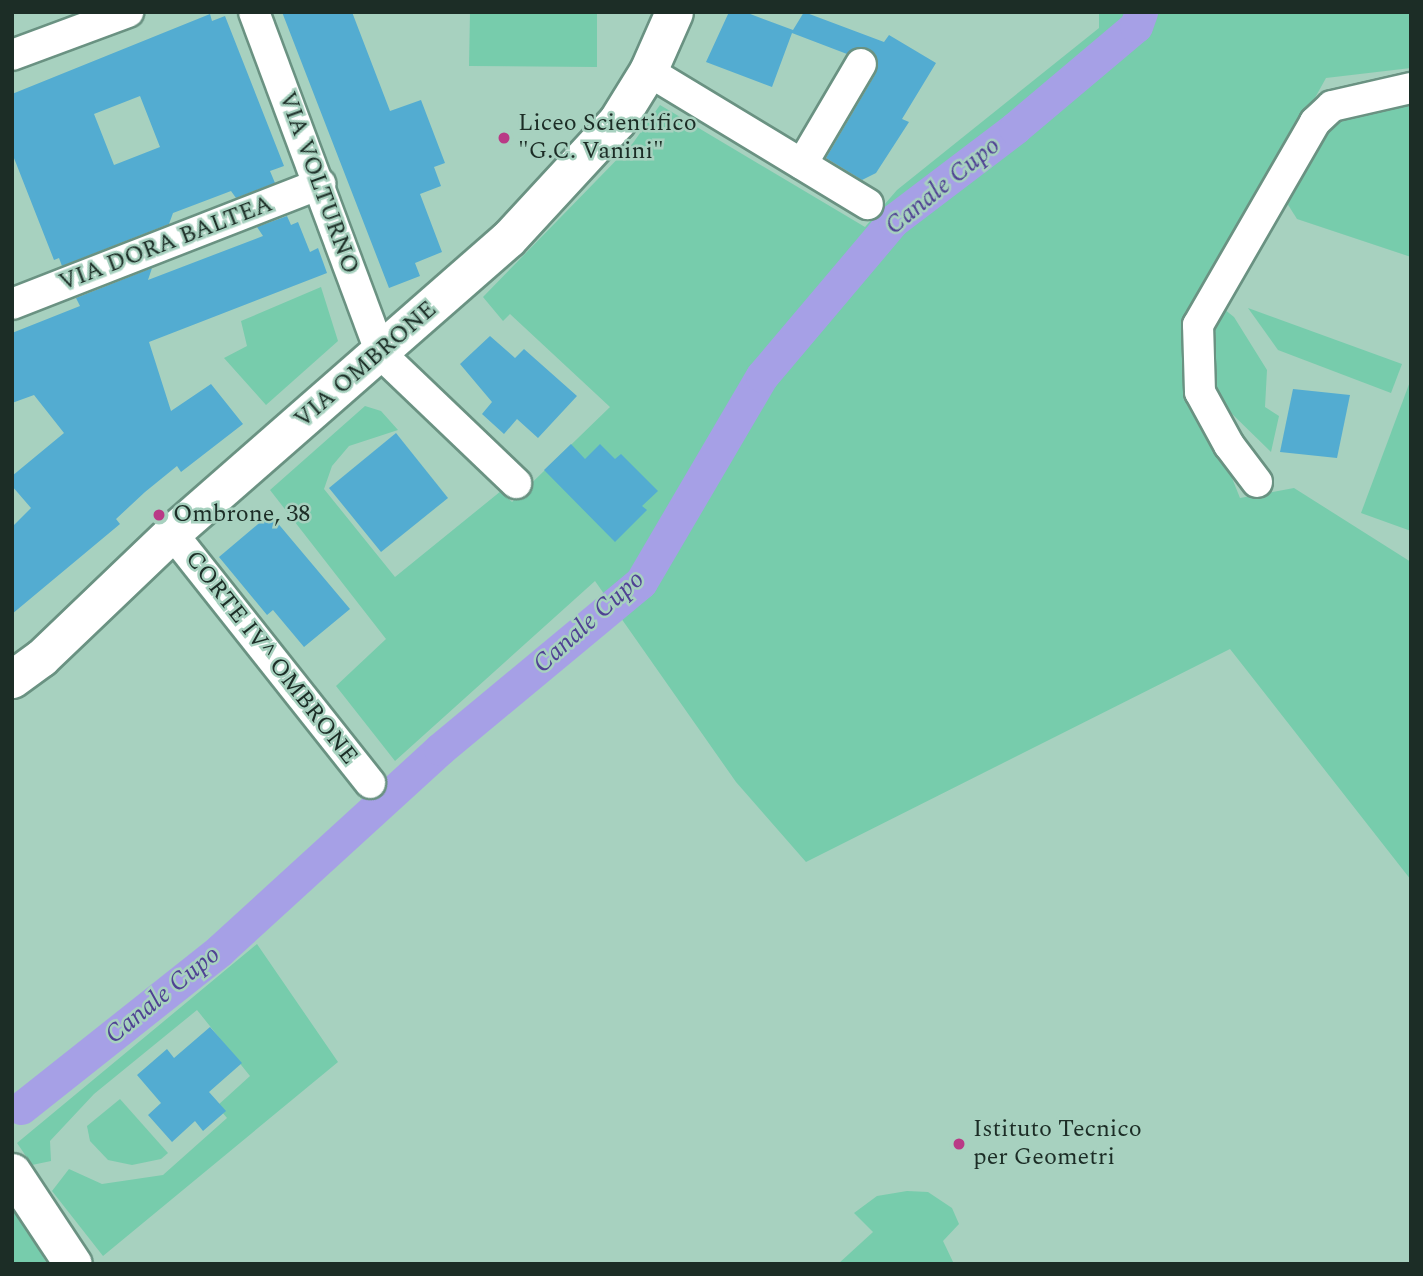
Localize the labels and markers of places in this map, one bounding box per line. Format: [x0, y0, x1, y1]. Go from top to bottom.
place label: Liceo Scientifico "G.C. Vanini" [518, 110, 697, 166]
marker: Liceo Scientifico "G.C. Vanini" [496, 130, 512, 146]
place label: Ombrone, 38 [173, 501, 310, 529]
marker: Ombrone, 38 [151, 507, 167, 523]
place label: Istituto Tecnico per Geometri [973, 1116, 1142, 1172]
marker: Istituto Tecnico per Geometri [951, 1136, 967, 1152]

